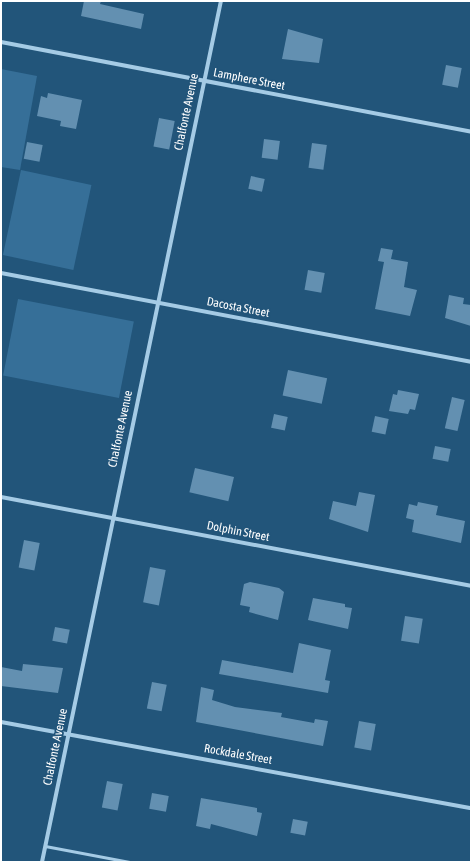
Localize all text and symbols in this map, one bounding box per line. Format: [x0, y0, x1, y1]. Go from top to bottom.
street label: Lamphere Street [212, 66, 286, 94]
street label: Chalfonte Avenue [172, 72, 202, 152]
street label: Dacosta Street [205, 295, 271, 321]
street label: Chalfonte Avenue [106, 389, 136, 469]
street label: Dolphin Street [205, 519, 271, 545]
street label: Chalfonte Avenue [41, 707, 71, 787]
street label: Rockdale Street [203, 742, 273, 768]

